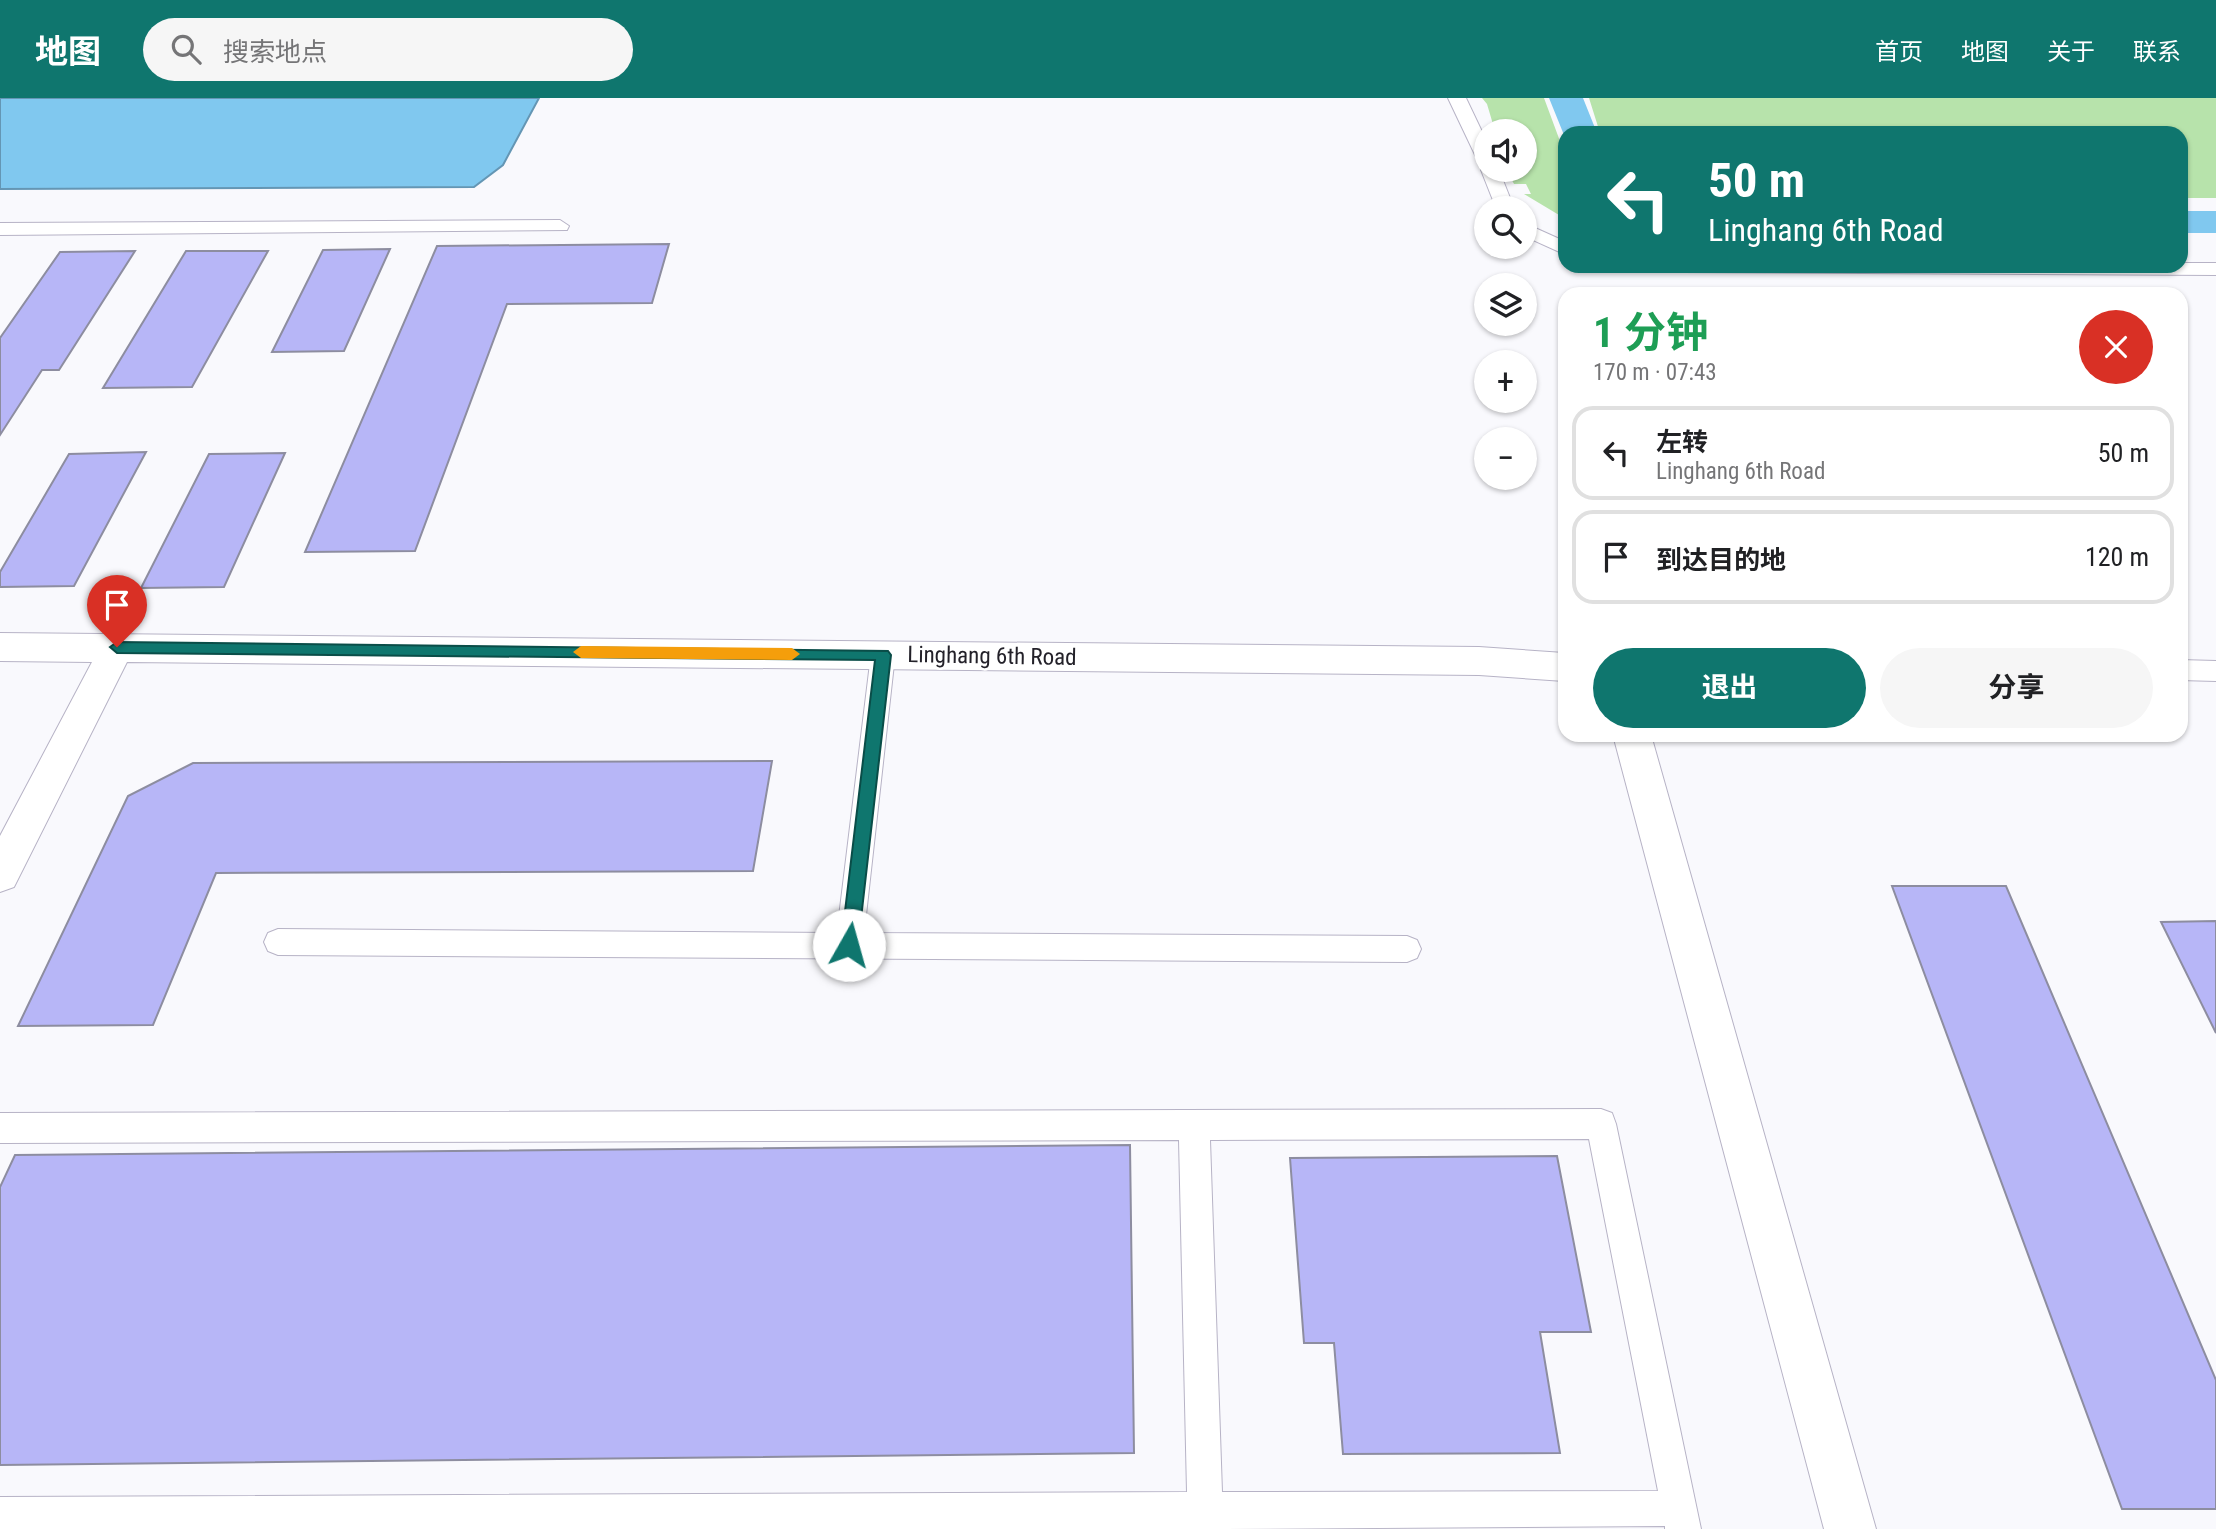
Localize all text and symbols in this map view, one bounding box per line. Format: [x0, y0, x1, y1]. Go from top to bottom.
search box [143, 18, 633, 81]
icon: search [167, 30, 205, 68]
text: 地图 [35, 32, 101, 71]
text: 搜索地点 [223, 37, 327, 67]
text: 首页 [1875, 38, 1923, 66]
text: 地图 [1961, 38, 2009, 66]
text: 关于 [2047, 38, 2095, 66]
text: 联系 [2133, 38, 2181, 66]
map controls [1474, 119, 1537, 490]
button: sound [1474, 119, 1537, 182]
text: 50 m [1708, 152, 1805, 209]
icon: left [1593, 154, 1684, 245]
button: search [1474, 196, 1537, 259]
text: Linghang 6th Road [1708, 211, 1944, 249]
button: layers [1474, 273, 1537, 336]
text: 1 分钟 [1593, 308, 1708, 357]
button: close [2079, 310, 2153, 384]
button: + [1474, 350, 1537, 413]
text: 170 m · 07:43 [1593, 359, 1717, 386]
button: − [1474, 427, 1537, 490]
text: 左转 [1656, 427, 1708, 457]
icon: left [1597, 434, 1635, 472]
text: 50 m [2098, 438, 2149, 468]
text: Linghang 6th Road [1656, 458, 1825, 485]
icon: arrive [1597, 538, 1635, 576]
text: 120 m [2085, 542, 2149, 572]
text: 到达目的地 [1656, 545, 1786, 575]
pin [87, 575, 147, 647]
icon: arrive [98, 586, 136, 624]
street label: Linghang 6th Road [907, 641, 1077, 671]
button: 退出 [1593, 648, 1866, 728]
button: 分享 [1880, 648, 2153, 728]
position arrow [812, 908, 886, 982]

